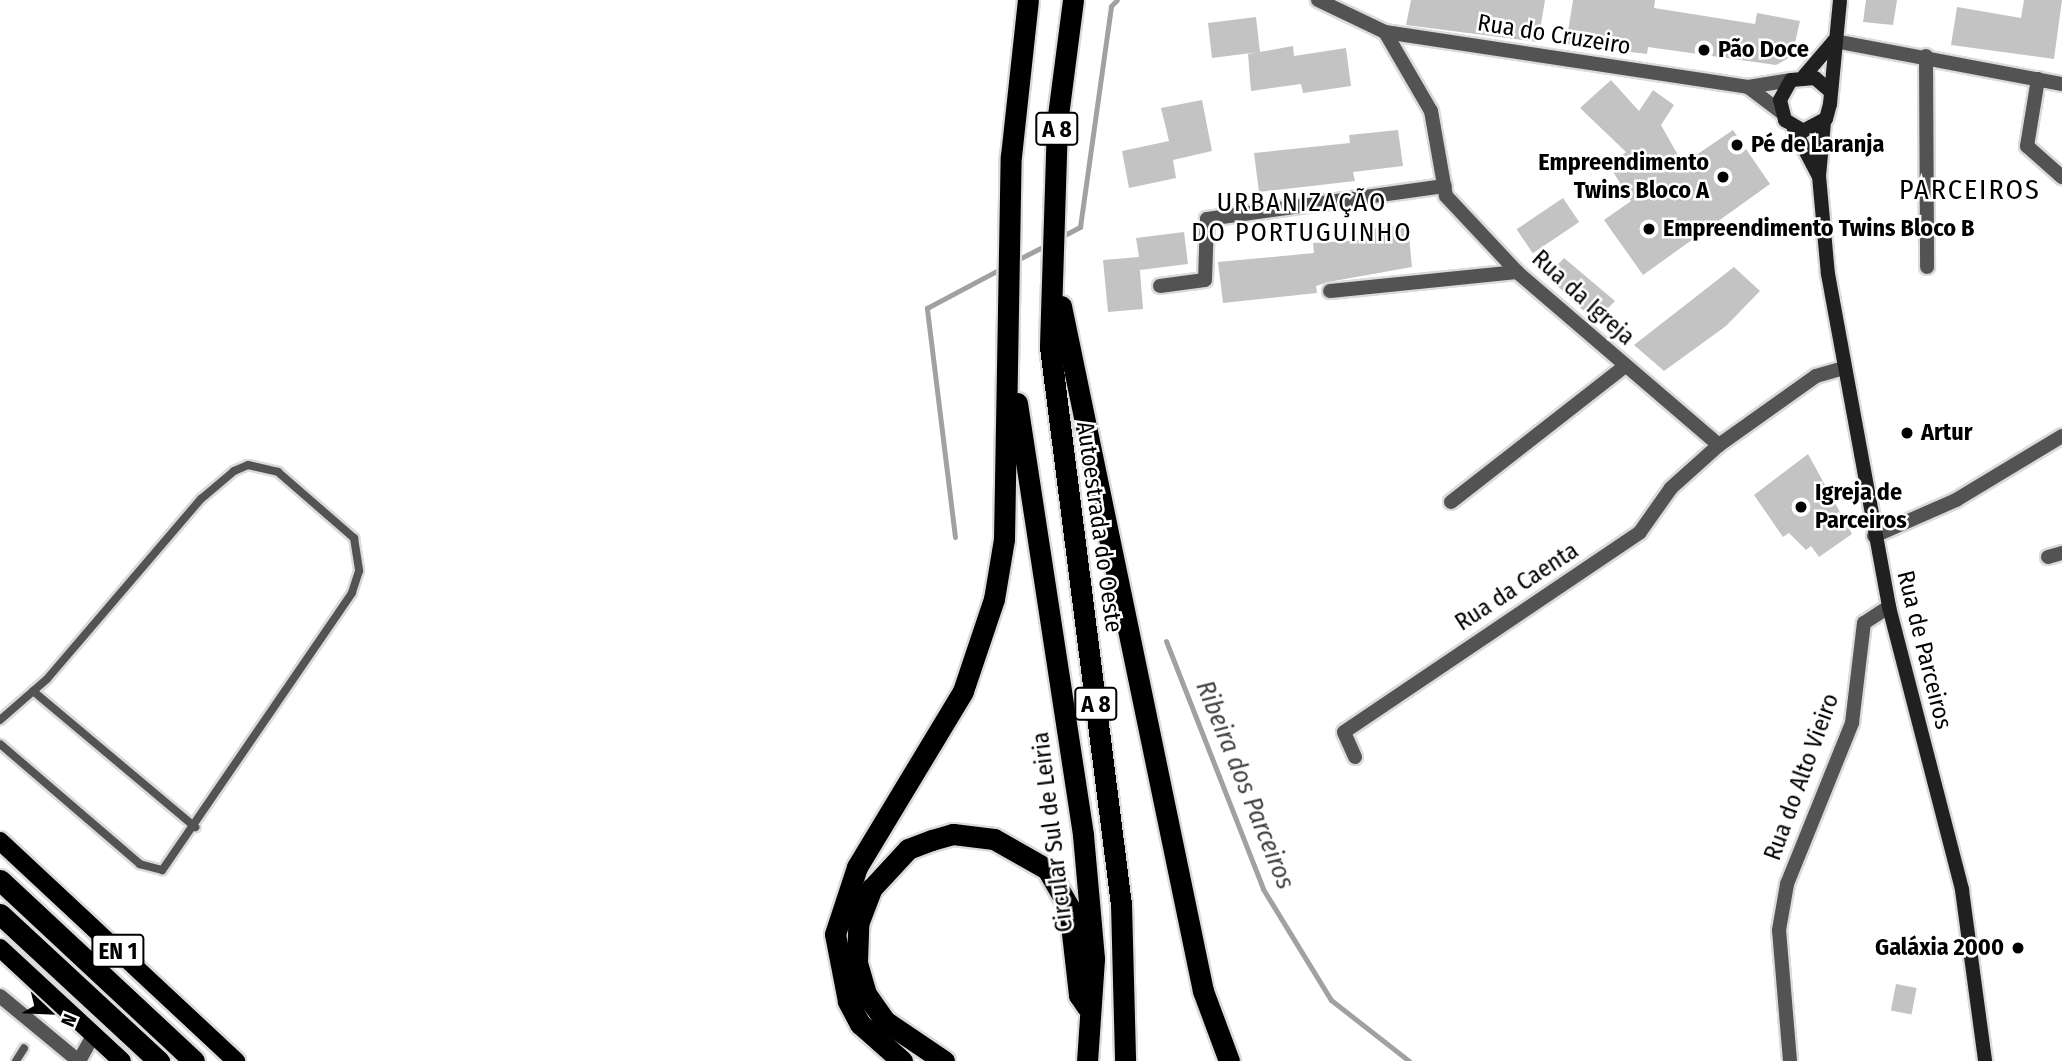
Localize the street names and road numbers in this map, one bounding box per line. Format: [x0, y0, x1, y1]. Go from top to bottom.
street label: Rua do Cruzeiro [1475, 9, 1633, 61]
road number: A 8 [1034, 110, 1080, 148]
street label: Rua da Igreja [1526, 244, 1640, 352]
street label: Autoestrada do Oeste [1070, 420, 1128, 634]
street label: Rua da Caenta [1450, 537, 1584, 637]
street label: Rua de Parceiros [1890, 568, 1958, 732]
road number: A 8 [1073, 684, 1119, 724]
street label: Rua do Alto Vieiro [1758, 690, 1846, 864]
street label: Circular Sul de Leiria [1026, 730, 1080, 934]
road number: EN 1 [90, 932, 146, 970]

